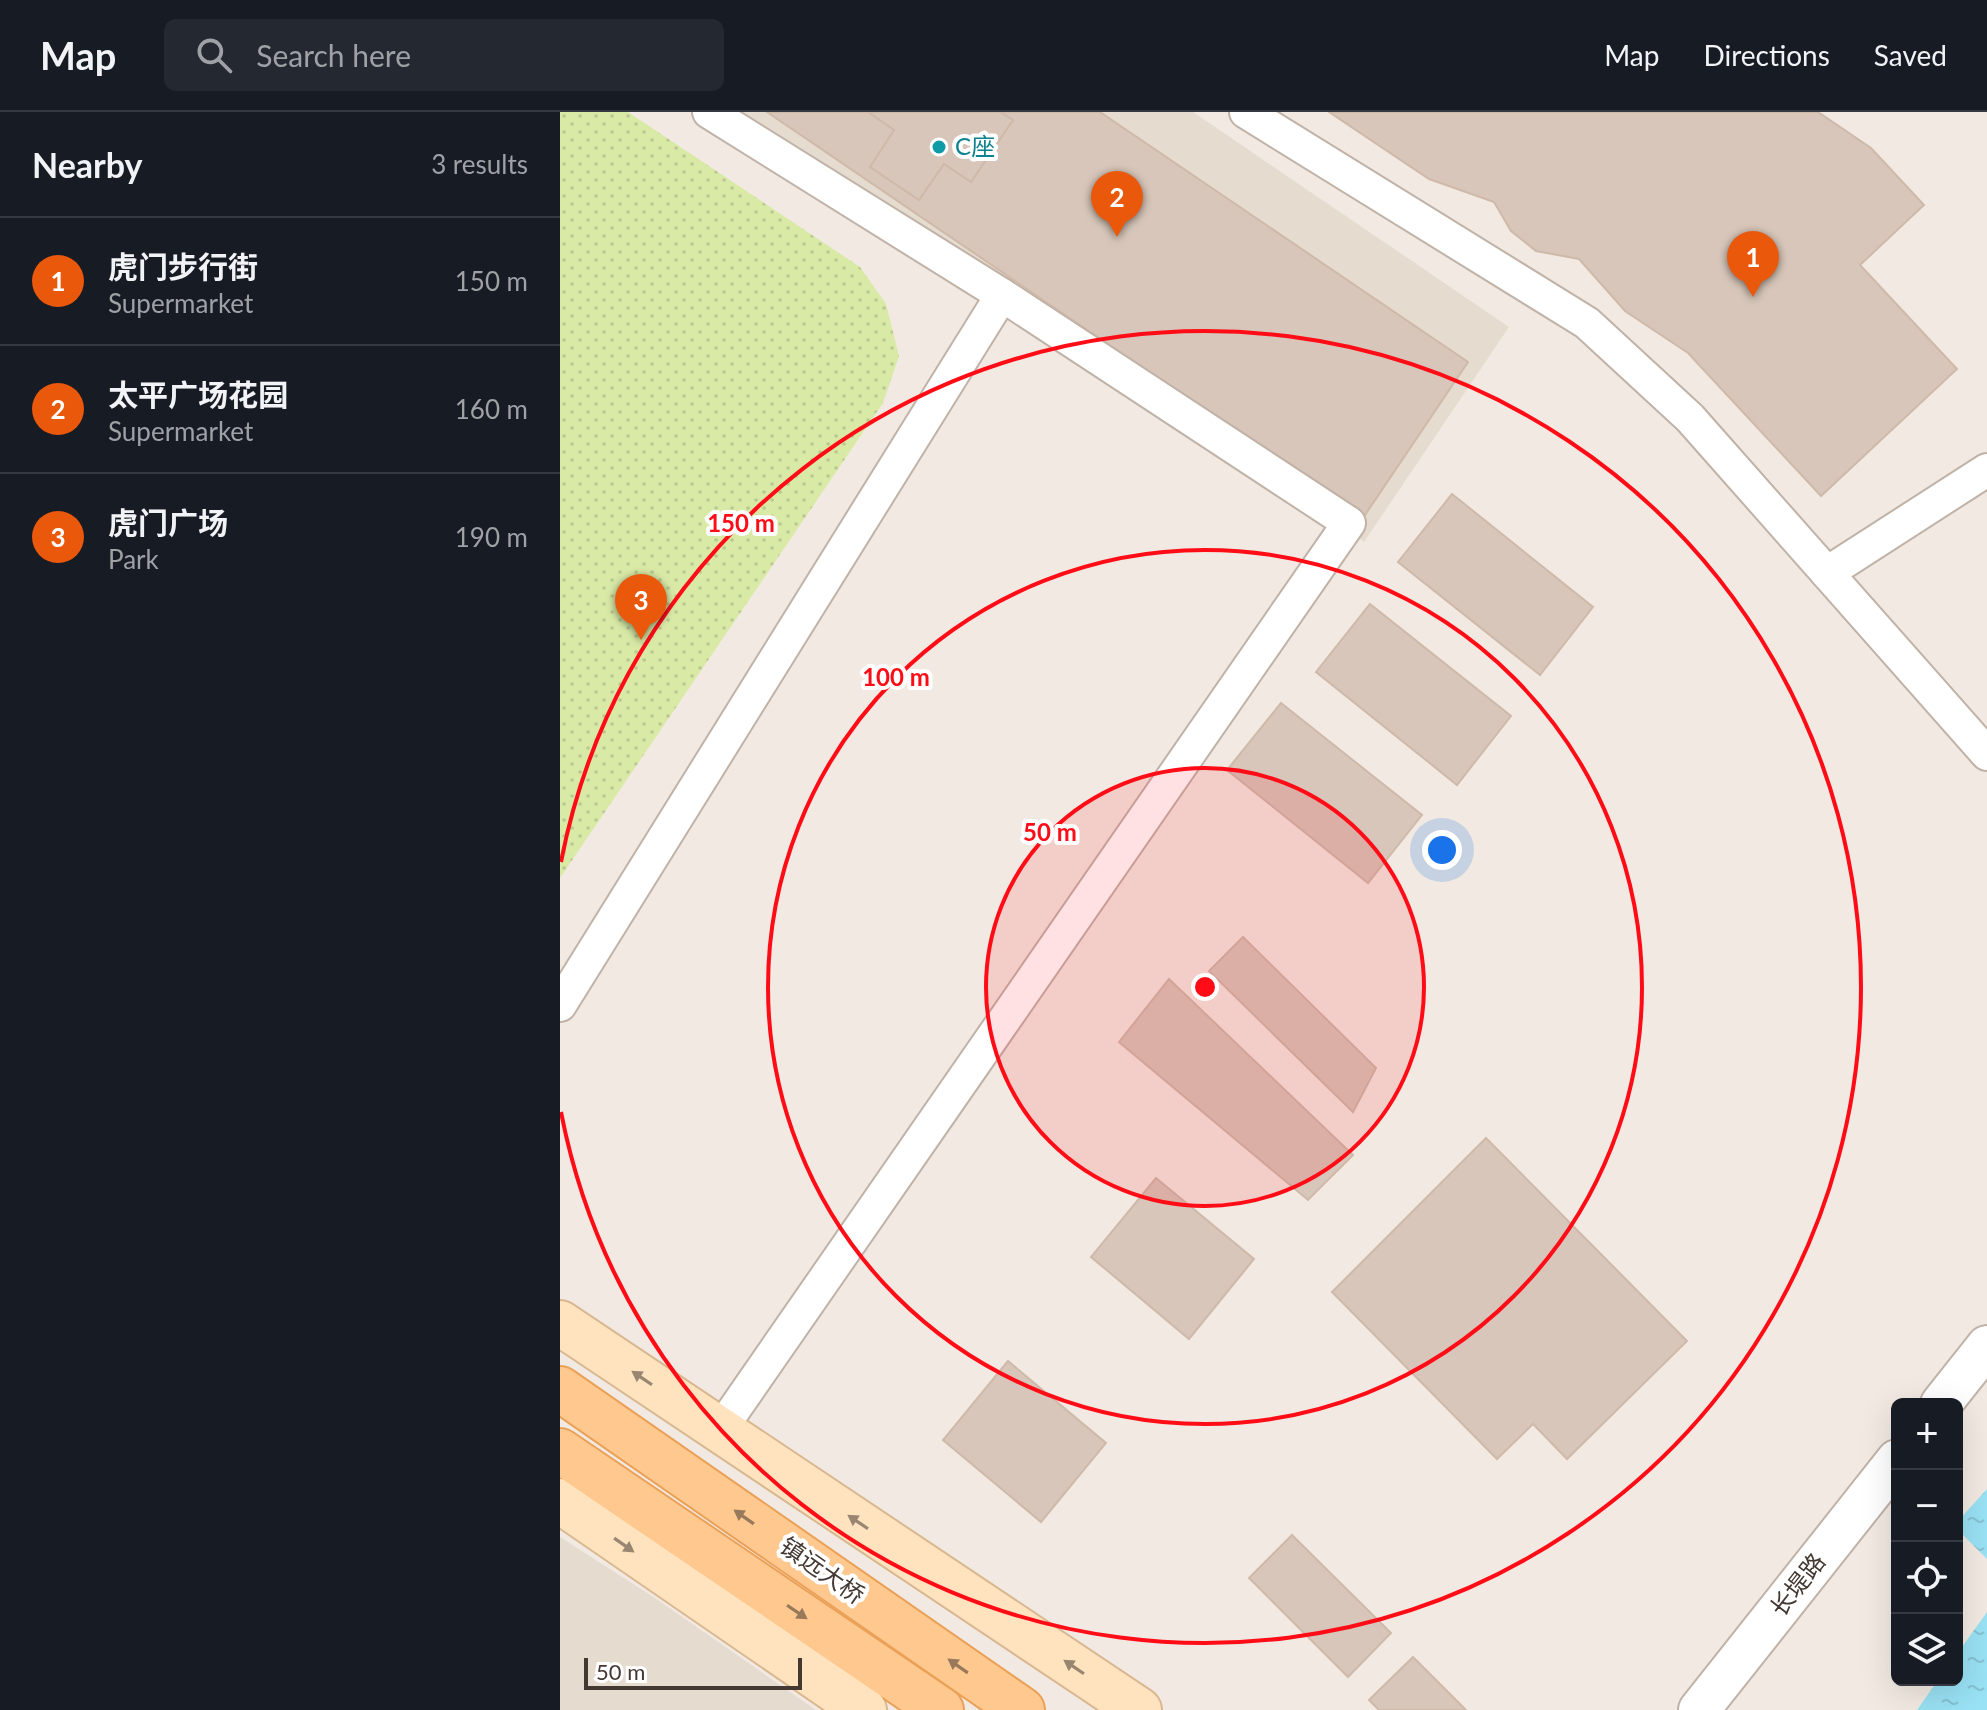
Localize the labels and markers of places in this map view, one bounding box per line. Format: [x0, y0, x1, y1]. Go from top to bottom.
place label: C座 [955, 131, 995, 160]
marker: C座 [930, 138, 948, 156]
pin: 2 [1091, 171, 1143, 237]
pin: 1 [1727, 231, 1779, 297]
pin: 3 [615, 574, 667, 640]
centre of rings [1191, 973, 1219, 1001]

